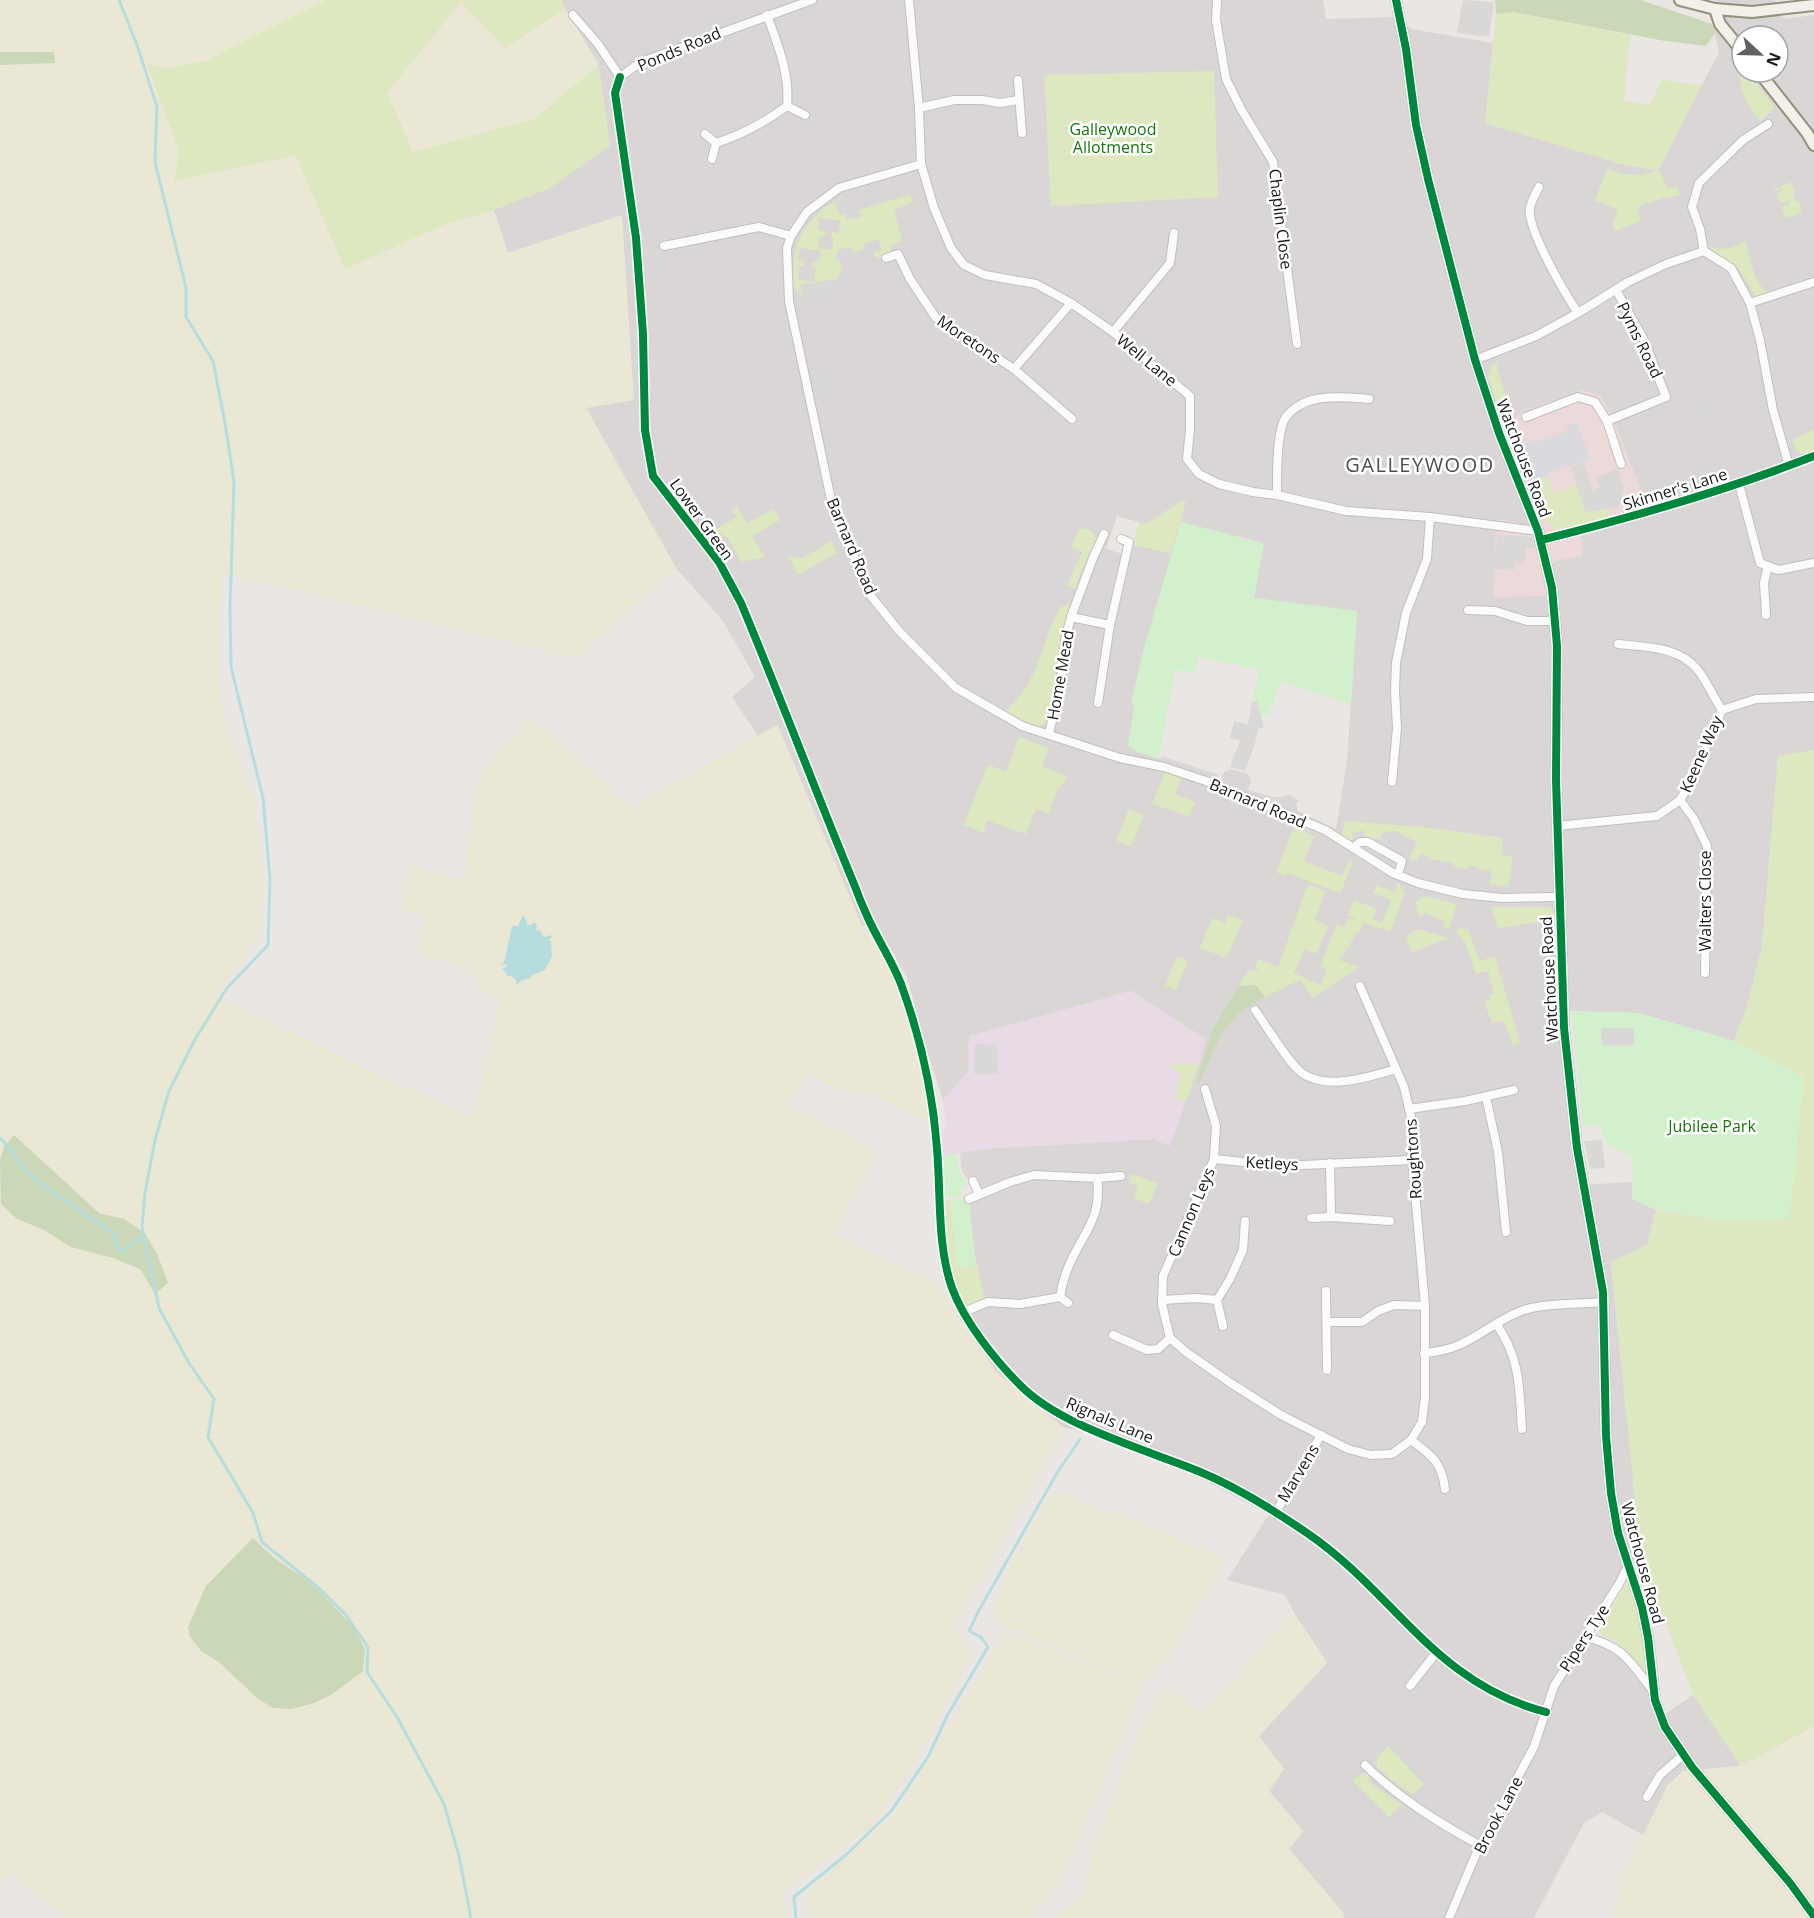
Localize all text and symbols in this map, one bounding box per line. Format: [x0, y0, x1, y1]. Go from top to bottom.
street label: Ponds Road [634, 22, 724, 76]
north arrow [1730, 24, 1790, 84]
text: N [1761, 49, 1787, 70]
park label: Galleywood Allotments [1069, 118, 1157, 158]
street label: Chaplin Close [1264, 168, 1298, 270]
street label: Pyms Road [1612, 298, 1668, 382]
street label: Moretons [933, 310, 1005, 368]
street label: Well Lane [1112, 329, 1182, 391]
street label: Watchouse Road [1491, 396, 1557, 520]
district label: GALLEYWOOD [1345, 451, 1495, 478]
street label: Skinner's Lane [1620, 463, 1730, 515]
street label: Lower Green [665, 474, 739, 564]
street label: Barnard Road [822, 494, 882, 598]
street label: Home Mead [1041, 628, 1079, 722]
street label: Keene Way [1674, 711, 1728, 796]
street label: Barnard Road [1206, 773, 1310, 833]
street label: Walters Close [1694, 850, 1716, 952]
street label: Watchouse Road [1535, 916, 1563, 1042]
park label: Jubilee Park [1666, 1115, 1756, 1137]
street label: Roughtons [1399, 1118, 1427, 1200]
street label: Ketleys [1245, 1151, 1299, 1175]
street label: Cannon Leys [1162, 1164, 1220, 1260]
street label: Rignals Lane [1063, 1392, 1157, 1448]
street label: Marvens [1272, 1440, 1324, 1506]
street label: Watchouse Road [1616, 1500, 1670, 1626]
street label: Pipers Tye [1554, 1600, 1614, 1676]
street label: Brook Lane [1468, 1772, 1528, 1858]

